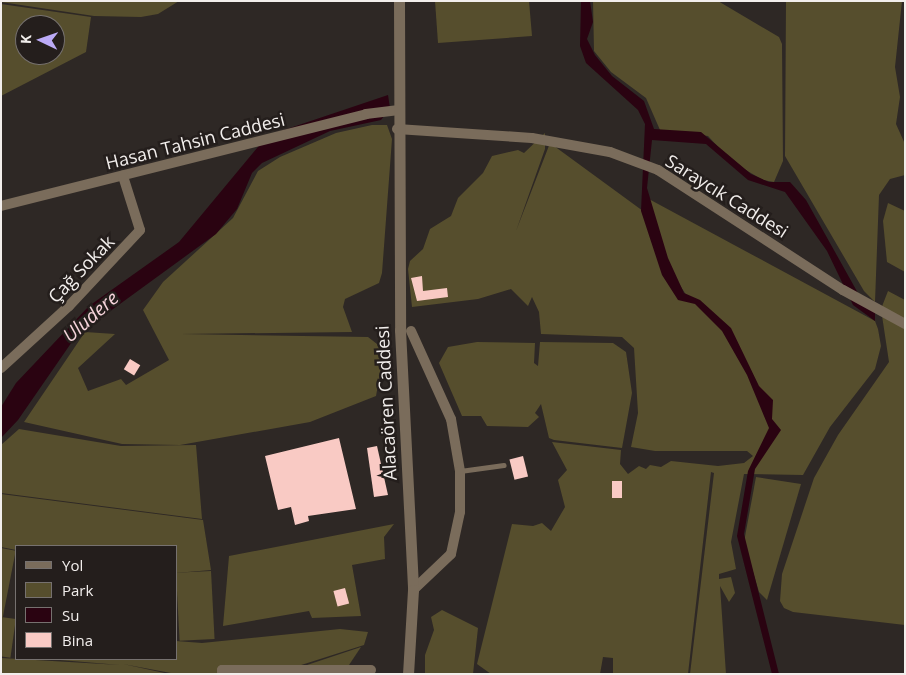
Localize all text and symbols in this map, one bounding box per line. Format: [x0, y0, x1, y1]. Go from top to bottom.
north arrow [15, 15, 65, 65]
text: K [16, 34, 35, 44]
street label: Hasan Tahsin Caddesi [103, 108, 287, 174]
street label: Saraycık Caddesi [662, 150, 792, 242]
street label: Çağ Sokak [44, 231, 118, 307]
water label: Uludere [59, 287, 123, 347]
street label: Alacaören Caddesi [371, 325, 401, 481]
legend [15, 545, 178, 660]
text: Yol [62, 555, 83, 575]
text: Park [62, 580, 93, 600]
text: Su [62, 605, 79, 625]
text: Bina [62, 630, 93, 650]

